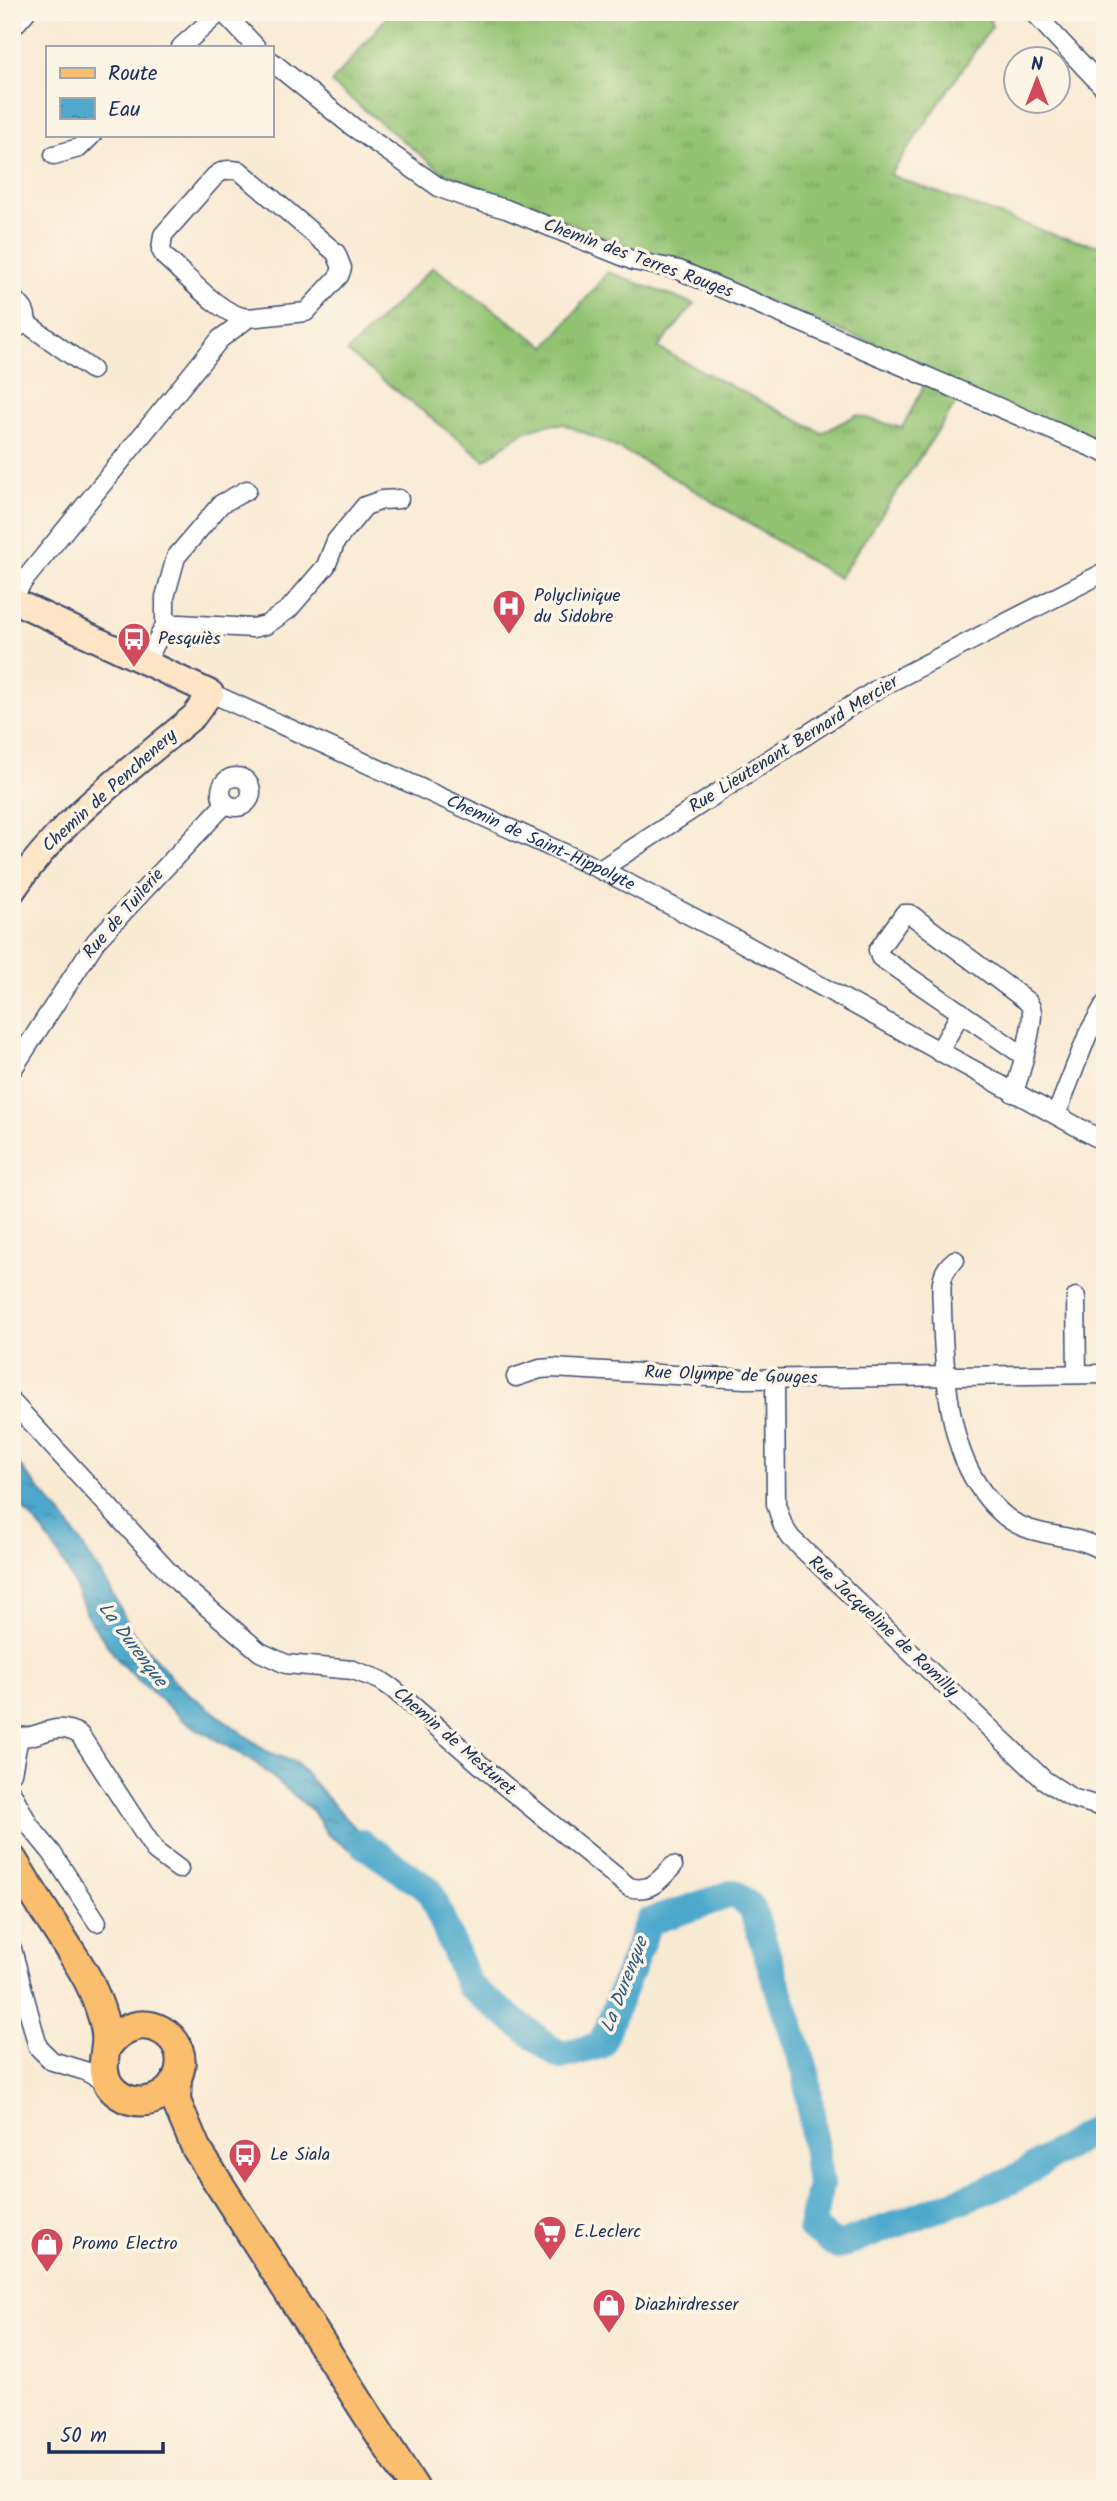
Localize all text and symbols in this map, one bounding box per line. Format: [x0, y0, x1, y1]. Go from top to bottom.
legend [46, 46, 273, 136]
north arrow [1002, 46, 1072, 116]
text: N [1031, 50, 1043, 80]
text: Route [108, 58, 158, 91]
text: Eau [108, 94, 140, 127]
street label: Chemin des Terres Rouges [539, 211, 737, 307]
place label: Polyclinique du Sidobre [534, 582, 621, 632]
hospital icon: Polyclinique du Sidobre [490, 587, 528, 636]
bus stop icon: Pesquiès [115, 620, 153, 669]
place label: Pesquiès [158, 625, 221, 654]
street label: Rue Lieutenant Bernard Mercier [683, 668, 905, 822]
street label: Chemin de Penchenery [36, 722, 185, 860]
street label: Chemin de Saint-Hippolyte [441, 787, 640, 899]
street label: Rue de Tuilerie [76, 862, 172, 966]
street label: Rue Olympe de Gouges [644, 1358, 818, 1394]
street label: Rue Jacqueline de Romilly [801, 1549, 965, 1705]
water label: La Durenque [90, 1596, 176, 1696]
street label: Chemin de Mesturet [386, 1680, 523, 1804]
water label: La Durenque [593, 1931, 658, 2037]
bus stop icon: Le Siala [226, 2136, 264, 2185]
place label: Le Siala [270, 2141, 330, 2170]
supermarket icon: E.Leclerc [531, 2213, 569, 2262]
place label: E.Leclerc [574, 2218, 641, 2247]
shop icon: Promo Electro [28, 2225, 66, 2274]
place label: Promo Electro [72, 2230, 178, 2259]
shop icon: Diazhirdresser [590, 2286, 628, 2335]
place label: Diazhirdresser [634, 2291, 740, 2320]
scale bar [49, 2410, 163, 2454]
text: 50 m [60, 2420, 107, 2453]

